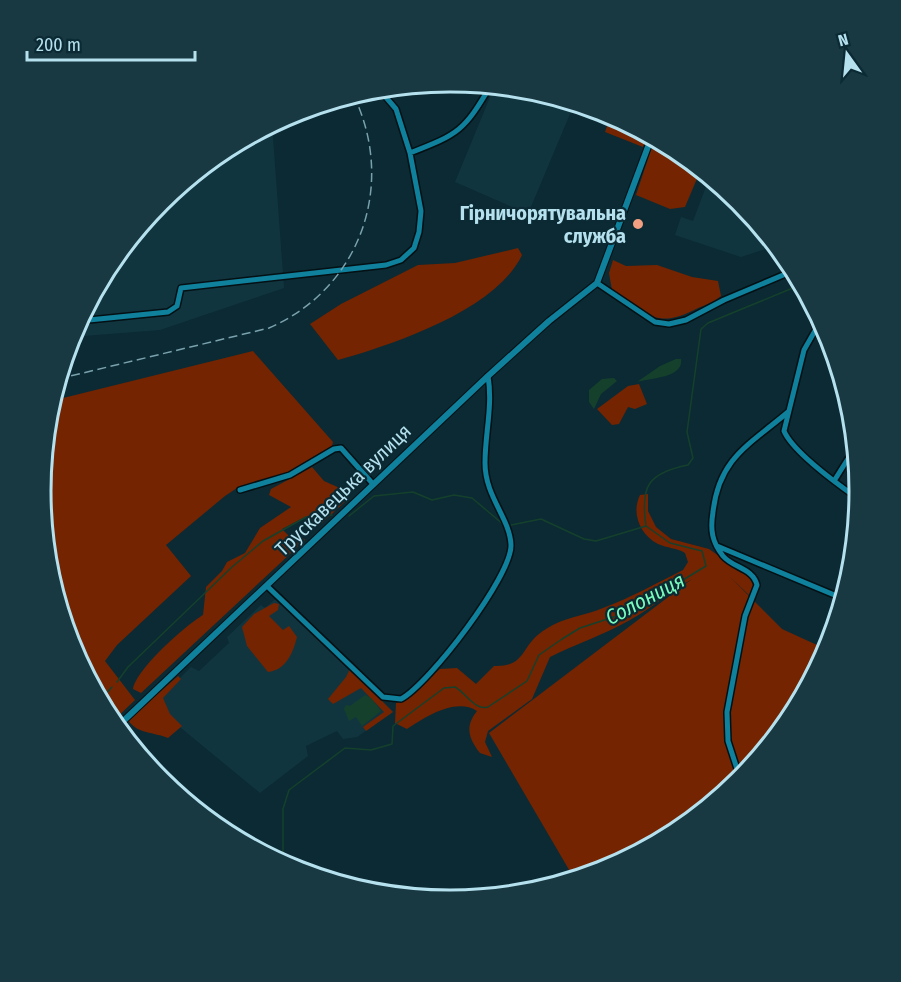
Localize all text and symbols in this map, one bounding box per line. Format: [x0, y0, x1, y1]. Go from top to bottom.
scale bar [27, 24, 195, 62]
north arrow [817, 24, 877, 84]
text: N [836, 30, 850, 50]
text: 200 m [36, 34, 81, 56]
place label: Гірничорятувальна служба [460, 201, 626, 248]
marker: Гірничорятувальна служба [631, 217, 645, 231]
street label: Трускавецька вулиця [270, 419, 416, 561]
water label: Солониця [601, 567, 689, 631]

